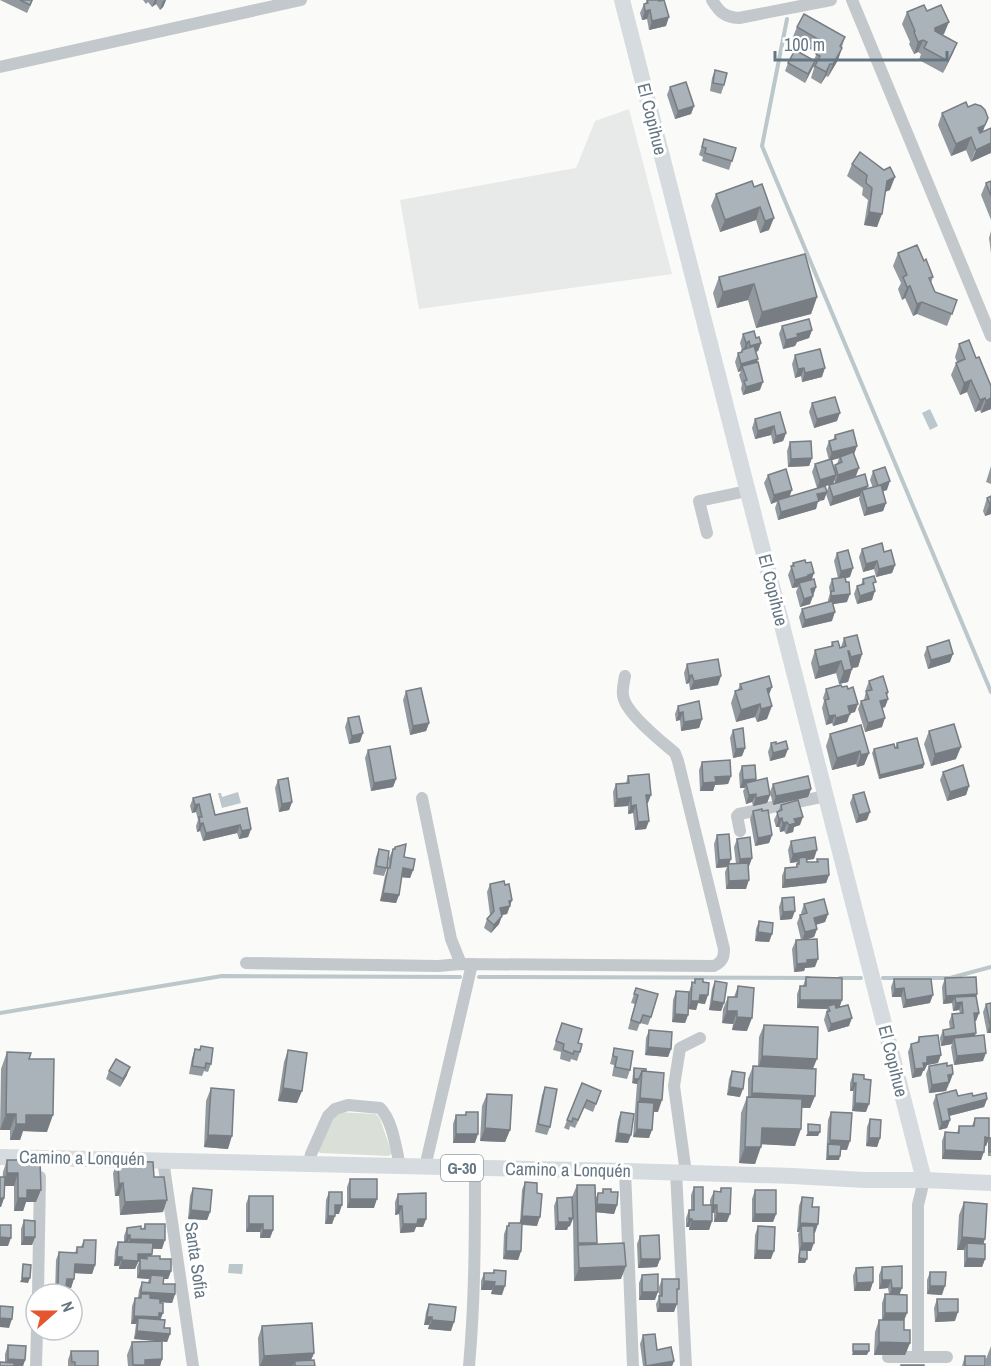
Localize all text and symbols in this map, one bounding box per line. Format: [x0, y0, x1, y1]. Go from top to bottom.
scale bar [775, 24, 948, 62]
text: 100 m [784, 32, 825, 57]
street label: El Copihue [632, 80, 673, 157]
street label: El Copihue [753, 551, 794, 628]
street label: El Copihue [873, 1022, 914, 1099]
street label: Camino a Lonquén [19, 1144, 145, 1171]
road number: G-30 [441, 1155, 483, 1181]
street label: Camino a Lonquén [505, 1156, 631, 1183]
street label: Santa Sofia [179, 1220, 214, 1300]
north arrow [24, 1282, 84, 1342]
text: N [56, 1298, 80, 1315]

